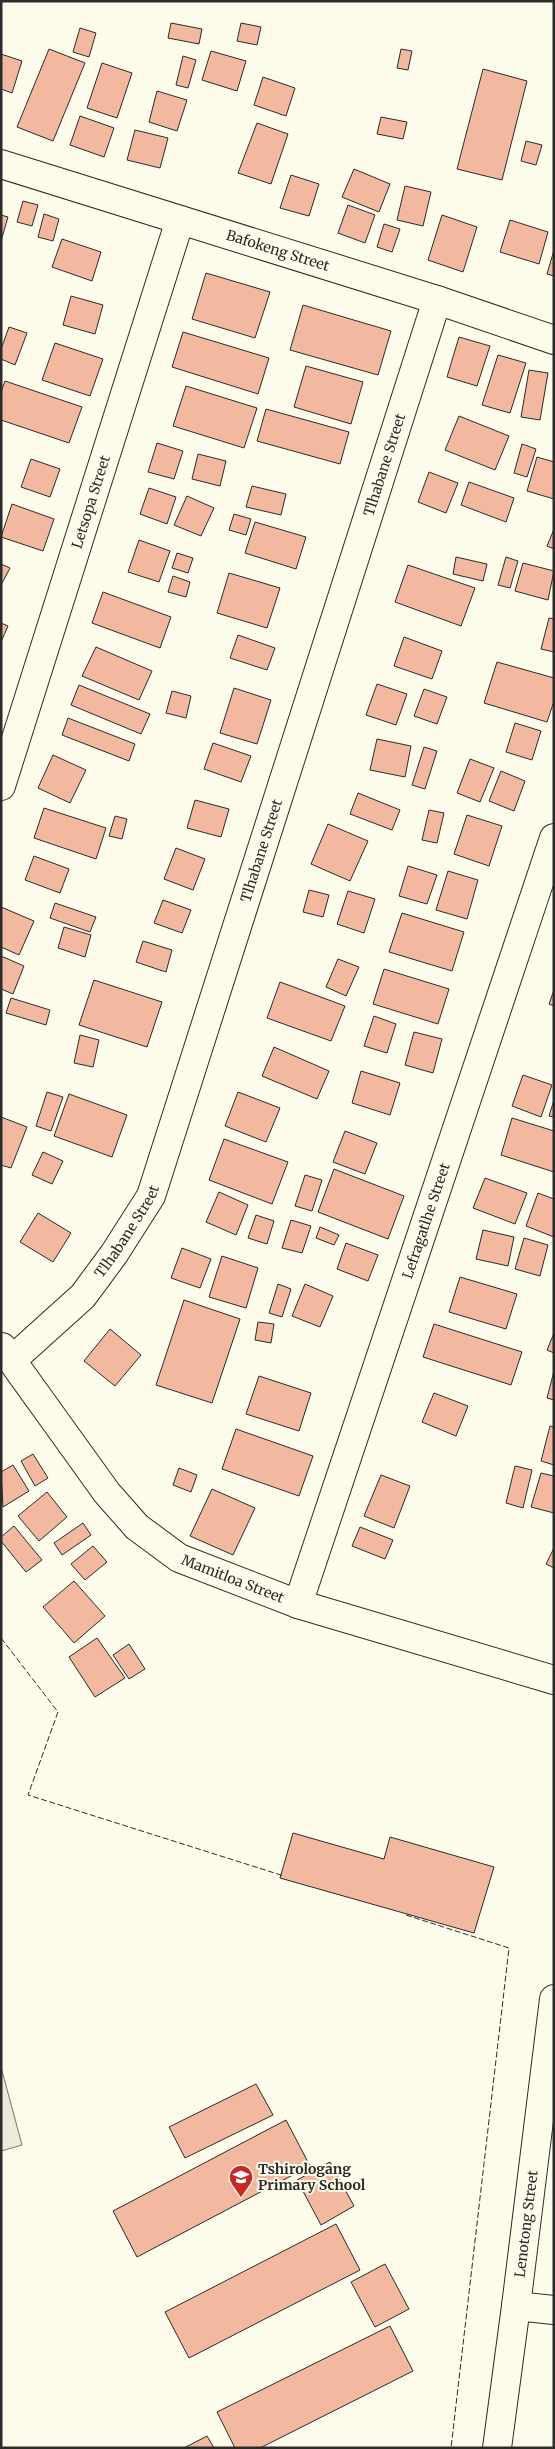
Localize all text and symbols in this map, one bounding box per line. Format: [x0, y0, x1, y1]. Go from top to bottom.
street label: Bafokeng Street [224, 226, 332, 275]
street label: Tlhabane Street [360, 411, 409, 519]
street label: Letsopa Street [68, 453, 114, 551]
street label: Tlhabane Street [236, 797, 286, 904]
street label: Lefragatlhe Street [398, 1160, 454, 1281]
street label: Tlhabane Street [91, 1182, 163, 1281]
street label: Mamitloa Street [179, 1551, 287, 1607]
place label: Tshirologang Primary School [258, 2160, 366, 2194]
school or university icon: Tshirologang Primary School [228, 2164, 254, 2198]
street label: Lenotong Street [511, 2169, 542, 2279]

